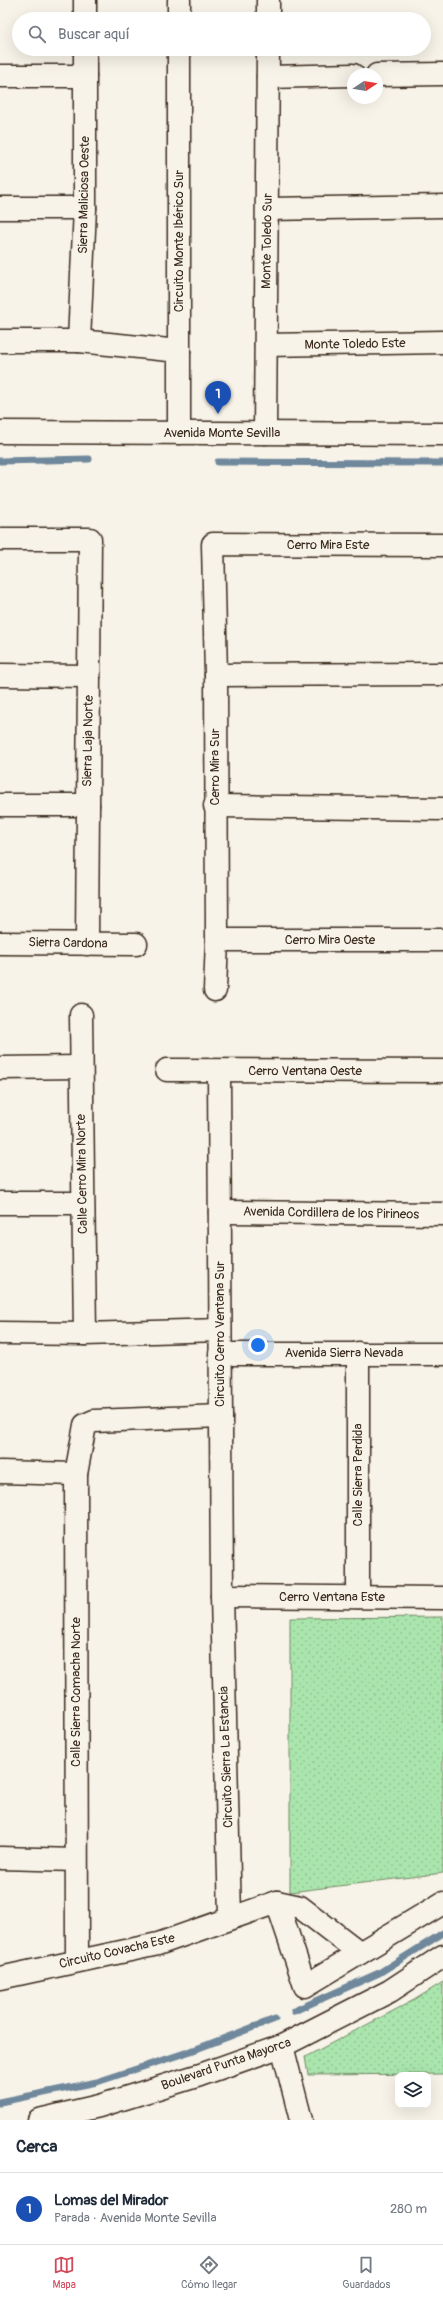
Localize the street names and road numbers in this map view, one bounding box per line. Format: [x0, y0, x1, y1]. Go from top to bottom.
street label: Sierra Maliciosa Oeste [75, 135, 93, 254]
street label: Circuito Monte Ibérico Sur [171, 169, 187, 312]
street label: Monte Toledo Sur [258, 193, 276, 289]
street label: Monte Toledo Este [304, 335, 406, 353]
street label: Avenida Monte Sevilla [164, 425, 280, 441]
street label: Cerro Mira Este [287, 537, 370, 553]
street label: Sierra Laja Norte [79, 694, 97, 787]
street label: Cerro Mira Sur [207, 728, 223, 806]
street label: Cerro Mira Oeste [285, 932, 376, 948]
street label: Sierra Cardona [28, 934, 108, 952]
street label: Cerro Ventana Oeste [248, 1063, 362, 1079]
street label: Calle Cerro Mira Norte [73, 1113, 91, 1234]
street label: Avenida Cordillera de los Pirineos [243, 1203, 419, 1223]
street label: Circuito Cerro Ventana Sur [212, 1261, 228, 1407]
street label: Avenida Sierra Nevada [285, 1345, 403, 1361]
street label: Calle Sierra Perdida [350, 1424, 366, 1527]
street label: Cerro Ventana Este [279, 1589, 385, 1605]
street label: Calle Sierra Comacha Norte [68, 1617, 84, 1767]
street label: Circuito Sierra La Estancia [216, 1686, 236, 1828]
street label: Circuito Covacha Este [58, 1930, 177, 1972]
street label: Boulevard Punta Mayorca [159, 2034, 293, 2094]

